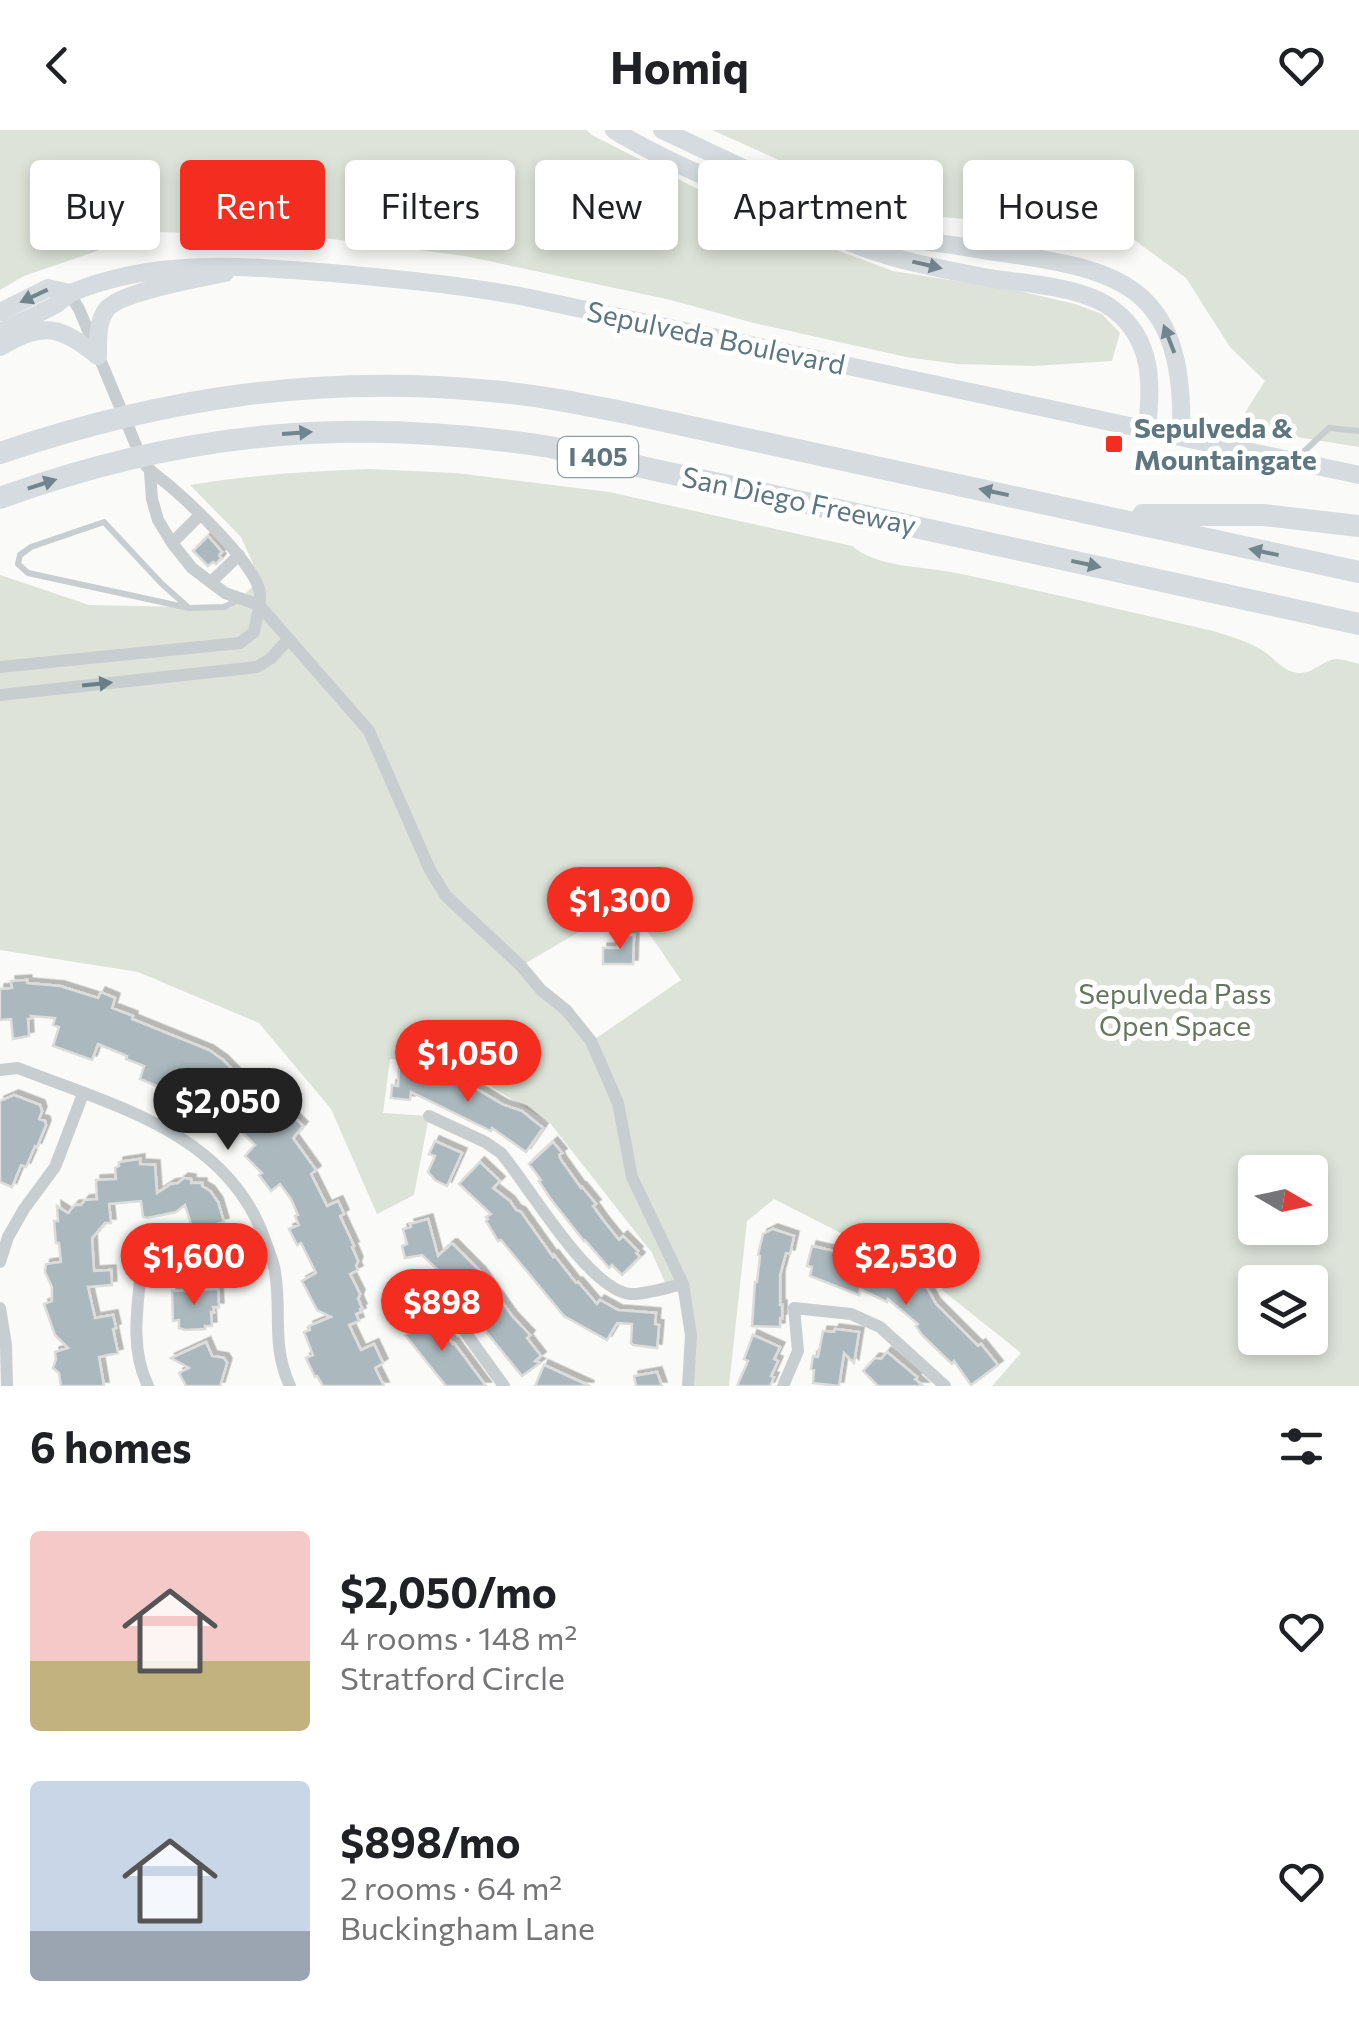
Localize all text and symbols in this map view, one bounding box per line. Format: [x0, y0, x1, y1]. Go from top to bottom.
icon: back [30, 38, 85, 93]
text: Homiq [610, 38, 749, 93]
icon: heart [1274, 38, 1329, 93]
chip: Buy [30, 160, 160, 250]
chip: Rent [180, 160, 325, 250]
chip: Filters [345, 160, 515, 250]
chip: New [535, 160, 678, 250]
chip: Apartment [698, 160, 943, 250]
chip: House [963, 160, 1134, 250]
one-way arrow [912, 258, 943, 273]
one-way arrow [19, 288, 48, 304]
street label: Sepulveda Boulevard [584, 293, 848, 381]
one-way arrow [1161, 324, 1176, 354]
place label: Sepulveda & Mountaingate [1134, 410, 1317, 476]
one-way arrow [281, 425, 313, 441]
marker: Sepulveda & Mountaingate [1103, 433, 1125, 455]
road number: I 405 [558, 437, 638, 477]
street label: San Diego Freeway [679, 459, 919, 541]
one-way arrow [27, 475, 57, 490]
one-way arrow [978, 484, 1009, 499]
one-way arrow [1248, 544, 1279, 559]
one-way arrow [1071, 557, 1102, 572]
one-way arrow [81, 675, 113, 691]
pin: $1,300 [539, 867, 701, 952]
text: $1,300 [569, 879, 671, 919]
park label: Sepulveda Pass Open Space [1079, 976, 1271, 1042]
pin: $1,050 [387, 1020, 549, 1105]
text: $1,050 [417, 1032, 519, 1072]
pin: $2,050 [147, 1068, 309, 1153]
text: $2,050 [175, 1080, 281, 1120]
north arrow [1238, 1155, 1328, 1245]
map controls [1238, 1155, 1328, 1355]
pin: $1,600 [113, 1223, 275, 1308]
pin: $2,530 [825, 1223, 987, 1308]
text: $1,600 [143, 1235, 245, 1275]
text: $2,530 [854, 1235, 958, 1275]
button: layers [1238, 1265, 1328, 1355]
pin: $898 [383, 1269, 501, 1354]
text: $898 [403, 1281, 481, 1321]
icon: filters [1274, 1419, 1329, 1474]
text: 6 homes [30, 1420, 192, 1472]
text: $2,050/mo [340, 1565, 557, 1617]
icon: home [110, 1571, 230, 1691]
icon: heart [1274, 1604, 1329, 1659]
text: 4 rooms · 148 m² [340, 1617, 577, 1657]
text: Stratford Circle [340, 1657, 565, 1697]
text: $898/mo [340, 1815, 521, 1867]
icon: home [110, 1821, 230, 1941]
icon: heart [1274, 1854, 1329, 1909]
text: 2 rooms · 64 m² [340, 1867, 562, 1907]
text: Buckingham Lane [340, 1907, 595, 1947]

